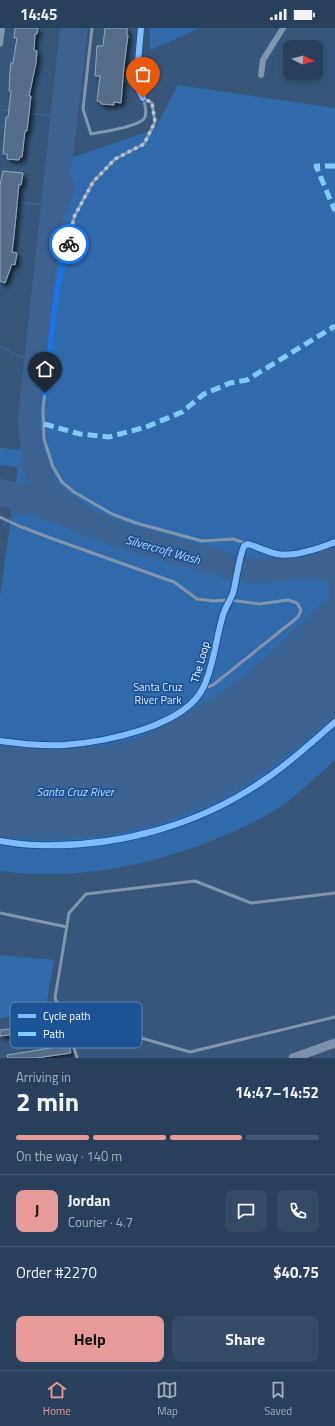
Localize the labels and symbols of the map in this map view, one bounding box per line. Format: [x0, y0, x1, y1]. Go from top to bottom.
north arrow [283, 40, 323, 80]
pin [126, 57, 160, 98]
courier [49, 224, 89, 264]
pin [28, 352, 62, 393]
water label: Silvercroft Wash [124, 530, 204, 570]
street label: The Loop [186, 639, 214, 685]
park label: Santa Cruz River Park [133, 679, 183, 708]
water label: Santa Cruz River [36, 782, 116, 801]
legend [10, 1002, 142, 1048]
text: Cycle path [43, 1008, 91, 1024]
text: Path [43, 1026, 65, 1042]

